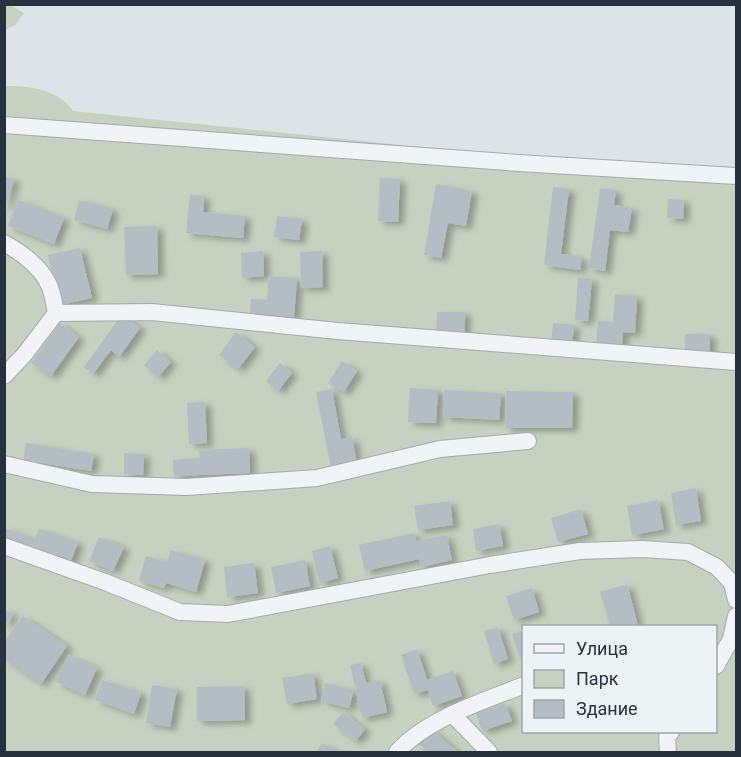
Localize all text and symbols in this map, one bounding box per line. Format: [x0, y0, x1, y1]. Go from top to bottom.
legend [522, 625, 717, 733]
text: Улица [576, 638, 628, 659]
text: Парк [576, 668, 619, 689]
text: Здание [576, 698, 638, 719]

